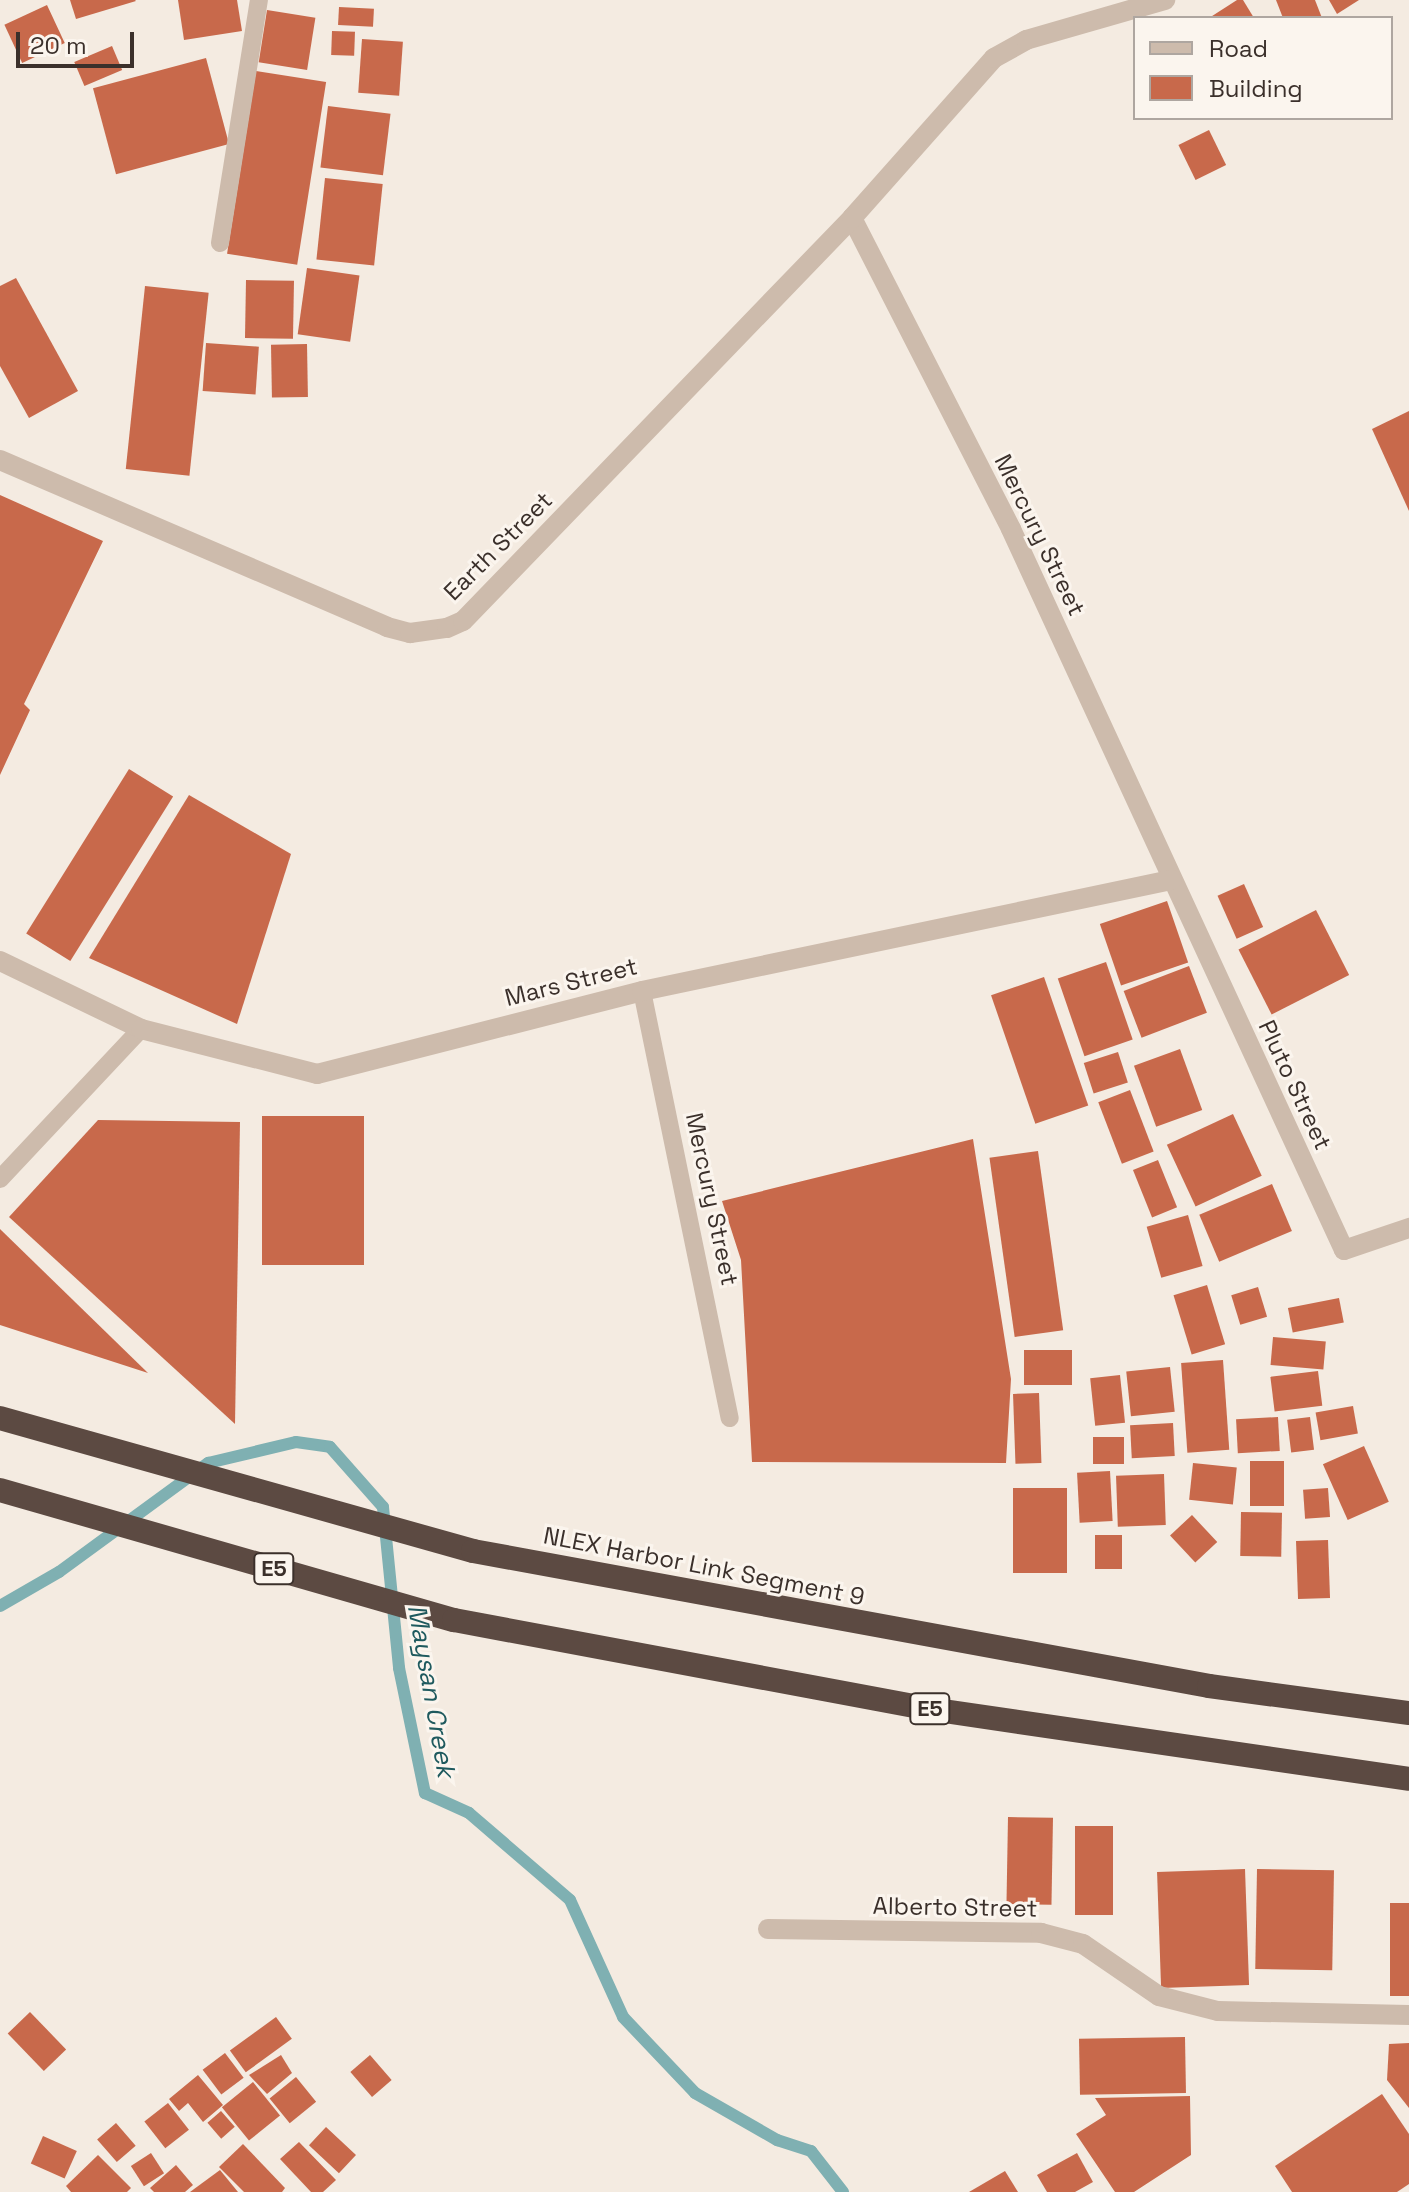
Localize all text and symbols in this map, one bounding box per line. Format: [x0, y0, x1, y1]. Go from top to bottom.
scale bar [20, 16, 138, 66]
legend [1133, 16, 1393, 120]
text: 20 m [30, 30, 87, 61]
text: Road [1209, 33, 1268, 64]
text: Building [1209, 73, 1303, 104]
street label: Mercury Street [989, 450, 1091, 620]
street label: Earth Street [438, 486, 558, 606]
street label: Mars Street [502, 952, 640, 1012]
street label: Pluto Street [1252, 1015, 1338, 1155]
street label: Mercury Street [680, 1110, 744, 1288]
street label: NLEX Harbor Link Segment 9 [541, 1521, 867, 1611]
road number: E5 [252, 1551, 296, 1587]
water label: Maysan Creek [400, 1602, 462, 1780]
road number: E5 [908, 1691, 952, 1727]
street label: Alberto Street [872, 1891, 1038, 1923]

